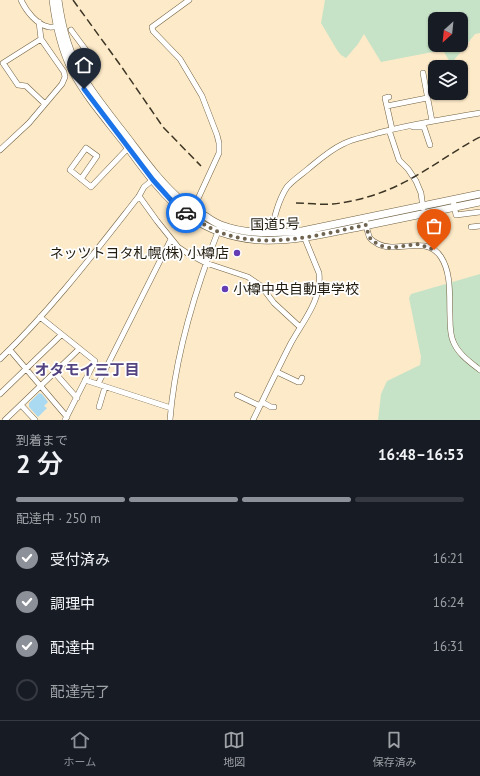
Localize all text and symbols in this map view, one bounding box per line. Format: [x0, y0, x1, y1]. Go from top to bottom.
north arrow [428, 12, 468, 52]
map controls [428, 12, 468, 100]
pin [67, 48, 101, 89]
icon: home [73, 54, 95, 76]
button: layers [428, 60, 468, 100]
courier [166, 193, 206, 233]
icon: car [175, 202, 197, 224]
pin [417, 209, 451, 250]
street label: 国道5号 [250, 215, 300, 233]
icon: bag [423, 215, 445, 237]
place label: ネッツトヨタ札幌(株) 小樽店 [49, 244, 229, 262]
marker: ネッツトヨタ札幌(株) 小樽店 [232, 248, 242, 258]
place label: 小樽中央自動車学校 [233, 280, 359, 298]
marker: 小樽中央自動車学校 [220, 284, 230, 294]
district label: オタモイ三丁目 [34, 360, 140, 379]
text: 到着まで [16, 432, 68, 449]
text: 16:48–16:53 [378, 445, 464, 464]
text: 2 分 [16, 447, 63, 480]
text: 配達中 · 250 m [16, 510, 101, 527]
icon: check [16, 547, 38, 569]
text: 受付済み [50, 550, 110, 569]
text: 16:21 [433, 550, 464, 567]
icon: check [16, 591, 38, 613]
text: 調理中 [50, 594, 95, 613]
text: 16:24 [433, 594, 464, 611]
icon: check [16, 635, 38, 657]
text: 配達中 [50, 638, 95, 657]
text: 16:31 [433, 638, 464, 655]
text: 配達完了 [50, 682, 110, 701]
tab: ホーム [64, 729, 96, 769]
tab: 地図 [223, 729, 245, 769]
tab: 保存済み [372, 729, 416, 769]

